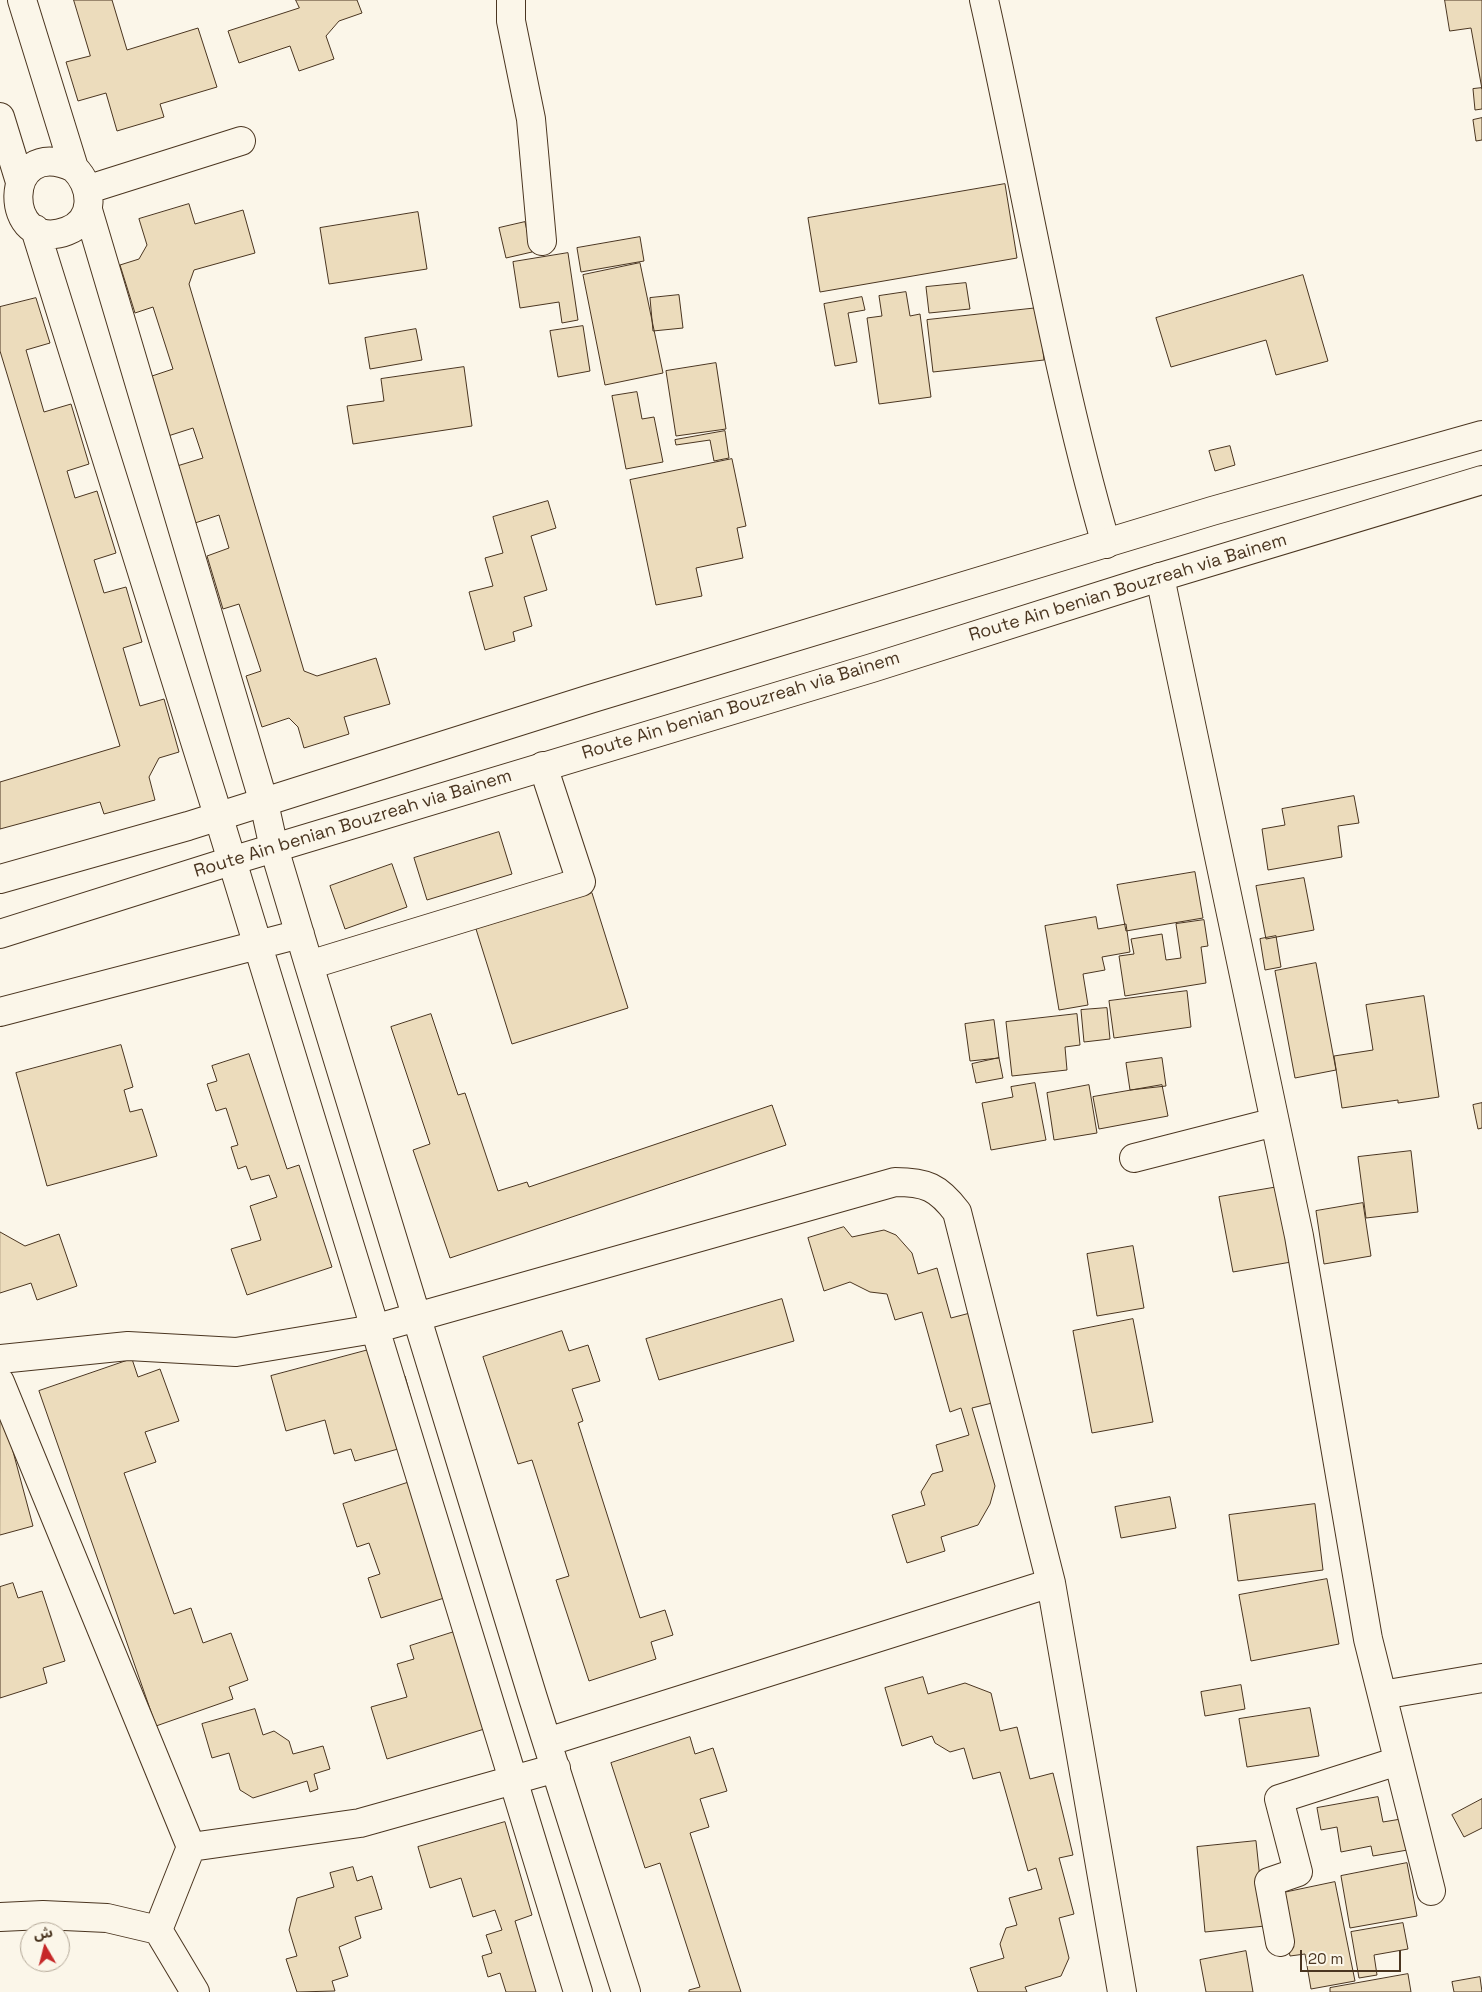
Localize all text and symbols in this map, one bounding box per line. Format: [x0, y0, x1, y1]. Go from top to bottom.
street label: Route Ain benian Bouzreah via Bainem [966, 529, 1290, 647]
street label: Route Ain benian Bouzreah via Bainem [579, 647, 903, 765]
street label: Route Ain benian Bouzreah via Bainem [191, 765, 515, 883]
north arrow [20, 1922, 70, 1972]
text: ش [32, 1923, 54, 1943]
scale bar [1302, 1940, 1403, 1972]
text: 20 m [1308, 1949, 1343, 1968]

